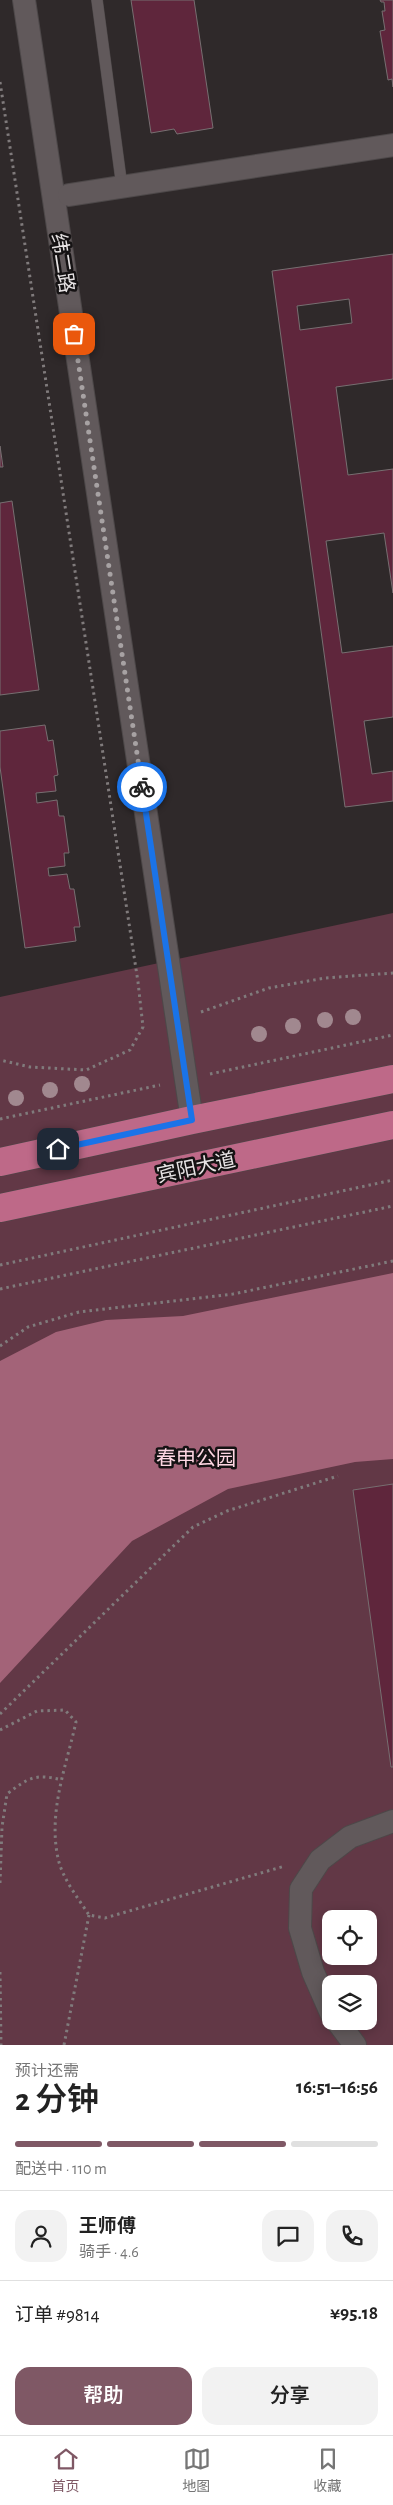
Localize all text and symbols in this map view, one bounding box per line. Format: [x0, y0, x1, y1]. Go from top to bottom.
street label: 纬二路 [47, 232, 78, 294]
pin [53, 313, 95, 355]
icon: bag [60, 320, 88, 348]
courier [117, 762, 167, 812]
icon: bike [128, 773, 156, 801]
pin [37, 1128, 79, 1170]
icon: home [44, 1135, 72, 1163]
street label: 宾阳大道 [155, 1148, 237, 1186]
park label: 春申公园 [156, 1448, 236, 1469]
map controls [322, 1910, 377, 2030]
button: locate [322, 1910, 377, 1965]
button: layers [322, 1975, 377, 2030]
text: 预计还需 [15, 2063, 79, 2079]
text: 16:51–16:56 [296, 2078, 378, 2097]
text: 2 分钟 [15, 2084, 99, 2116]
text: 配送中 · 110 m [15, 2161, 107, 2177]
button: person [15, 2210, 67, 2262]
button: chat [262, 2210, 314, 2262]
button: phone [326, 2210, 378, 2262]
text: 王师傅 [79, 2217, 136, 2236]
text: 骑手 · 4.6 [79, 2244, 139, 2260]
text: ¥95.18 [330, 2304, 378, 2323]
text: 订单 #9814 [15, 2306, 100, 2325]
button: 帮助 [15, 2367, 192, 2425]
button: 分享 [202, 2367, 378, 2425]
tab: 首页 [52, 2445, 80, 2496]
tab: 地图 [183, 2445, 211, 2496]
tab: 收藏 [314, 2445, 342, 2496]

